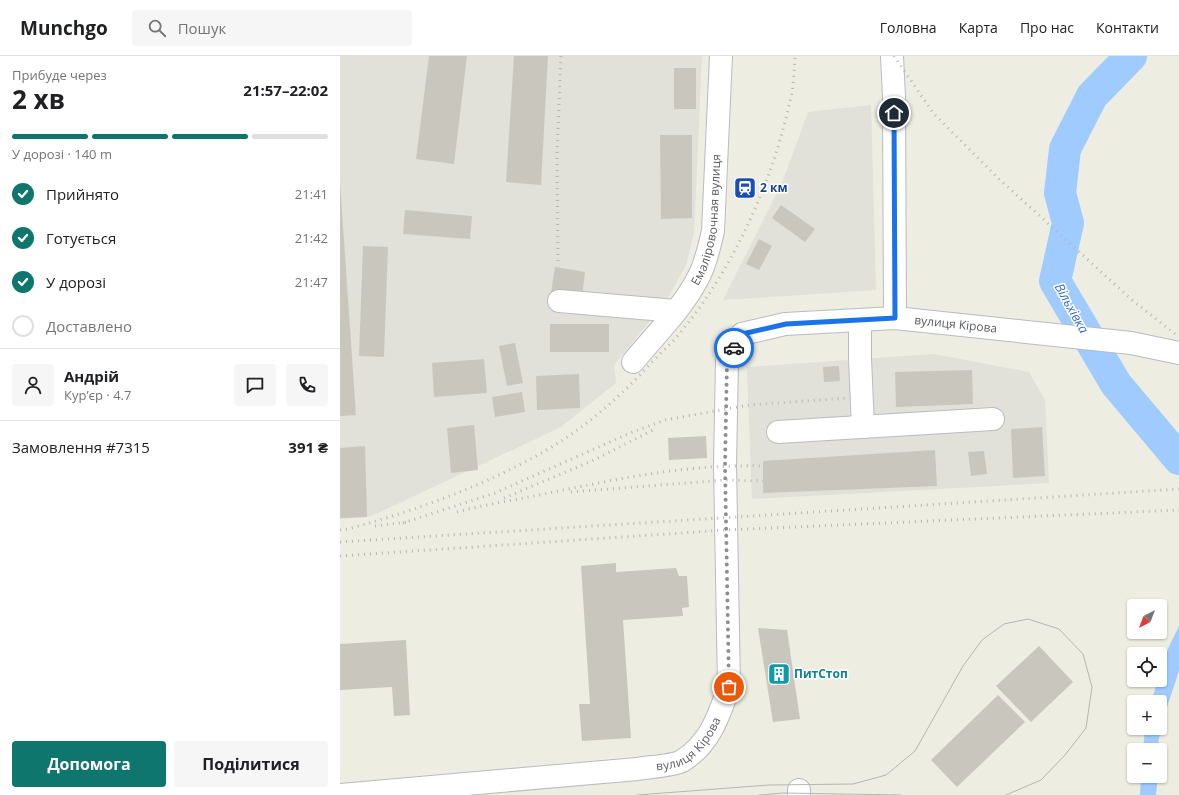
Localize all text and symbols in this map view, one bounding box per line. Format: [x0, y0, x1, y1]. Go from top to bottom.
search box [132, 10, 412, 46]
text: Munchgo [20, 15, 108, 41]
icon: search [146, 17, 168, 39]
text: Пошук [178, 18, 226, 38]
text: Головна [880, 18, 937, 37]
text: Карта [959, 18, 998, 37]
text: Про нас [1020, 18, 1074, 37]
text: Контакти [1096, 18, 1159, 37]
text: Прибуде через [12, 66, 107, 84]
text: 21:57–22:02 [243, 80, 328, 100]
text: 2 хв [12, 81, 65, 117]
pin [877, 96, 911, 130]
icon: home [883, 102, 905, 124]
text: У дорозі · 140 m [12, 145, 112, 163]
street label: Емаліровочная вулиця [687, 154, 725, 288]
station icon: 2 км [732, 175, 758, 201]
place label: 2 км [760, 179, 788, 196]
icon: check [12, 183, 34, 205]
text: Прийнято [46, 184, 119, 204]
text: 21:41 [295, 185, 328, 203]
icon: check [12, 227, 34, 249]
text: Готується [46, 228, 116, 248]
text: 21:42 [295, 229, 328, 247]
icon: check [12, 271, 34, 293]
text: У дорозі [46, 272, 106, 292]
text: 21:47 [295, 273, 328, 291]
water label: Вільхівка [1051, 280, 1093, 337]
street label: вулиця Кірова [914, 311, 998, 337]
text: Доставлено [46, 316, 132, 336]
courier [714, 328, 754, 368]
icon: car [723, 337, 745, 359]
button: person [12, 364, 54, 406]
button: chat [234, 364, 276, 406]
button: phone [286, 364, 328, 406]
text: Андрій [64, 366, 119, 386]
text: Кур’єр · 4.7 [64, 386, 131, 404]
text: Замовлення #7315 [12, 437, 150, 457]
text: 391 ₴ [288, 437, 328, 457]
north arrow [1127, 599, 1167, 639]
map controls [1127, 599, 1167, 783]
button: locate [1127, 647, 1167, 687]
building icon: ПитСтоп [766, 661, 792, 687]
place label: ПитСтоп [794, 665, 848, 682]
pin [712, 670, 746, 704]
icon: bag [718, 676, 740, 698]
button: + [1127, 695, 1167, 735]
street label: вулиця Кірова [655, 714, 725, 775]
button: Допомога [12, 741, 166, 787]
button: Поділитися [174, 741, 328, 787]
button: − [1127, 743, 1167, 783]

